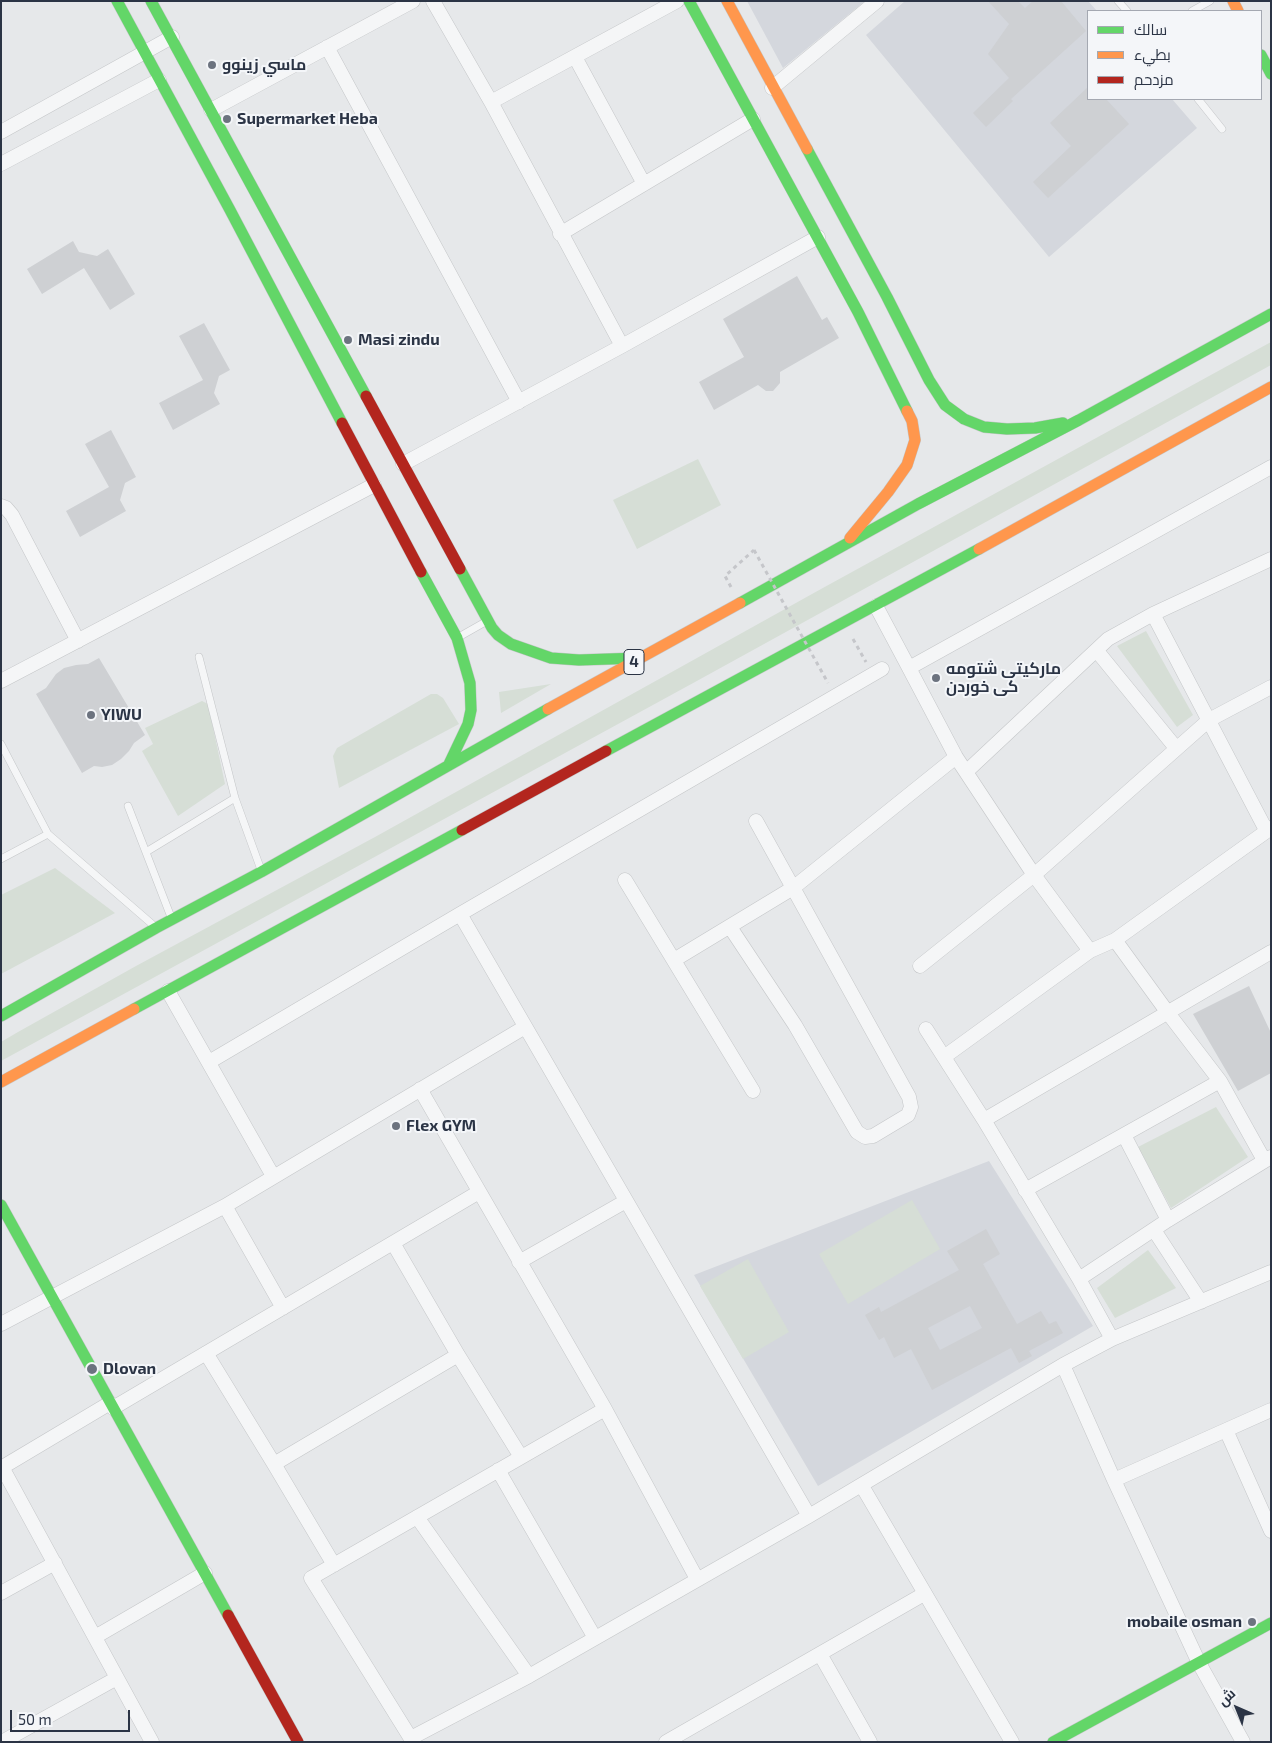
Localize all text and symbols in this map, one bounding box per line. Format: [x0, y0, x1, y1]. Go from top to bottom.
legend [1087, 10, 1262, 100]
text: سالك [1134, 20, 1167, 38]
text: بطيء [1134, 45, 1171, 63]
place label: ماسي زينوو [222, 55, 306, 75]
marker: ماسي زينوو [206, 59, 218, 71]
text: مزدحم [1134, 70, 1174, 88]
place label: Supermarket Heba [237, 109, 378, 129]
marker: Supermarket Heba [221, 113, 233, 125]
place label: Masi zindu [358, 330, 440, 350]
marker: Masi zindu [342, 334, 354, 346]
road number: 4 [624, 650, 644, 674]
place label: مارکیتی شتومه کی خوردن [946, 659, 1061, 697]
marker: مارکیتی شتومه کی خوردن [930, 672, 942, 684]
place label: YIWU [101, 705, 142, 725]
marker: YIWU [85, 709, 97, 721]
place label: Flex GYM [406, 1116, 476, 1136]
marker: Flex GYM [390, 1120, 402, 1132]
place label: Dlovan [103, 1359, 156, 1379]
marker: Dlovan [85, 1362, 99, 1376]
place label: mobaile osman [1127, 1612, 1242, 1632]
marker: mobaile osman [1246, 1616, 1258, 1628]
north arrow [1212, 1683, 1262, 1733]
text: ش [1214, 1684, 1239, 1709]
scale bar [12, 1700, 132, 1732]
text: 50 m [18, 1710, 52, 1728]

